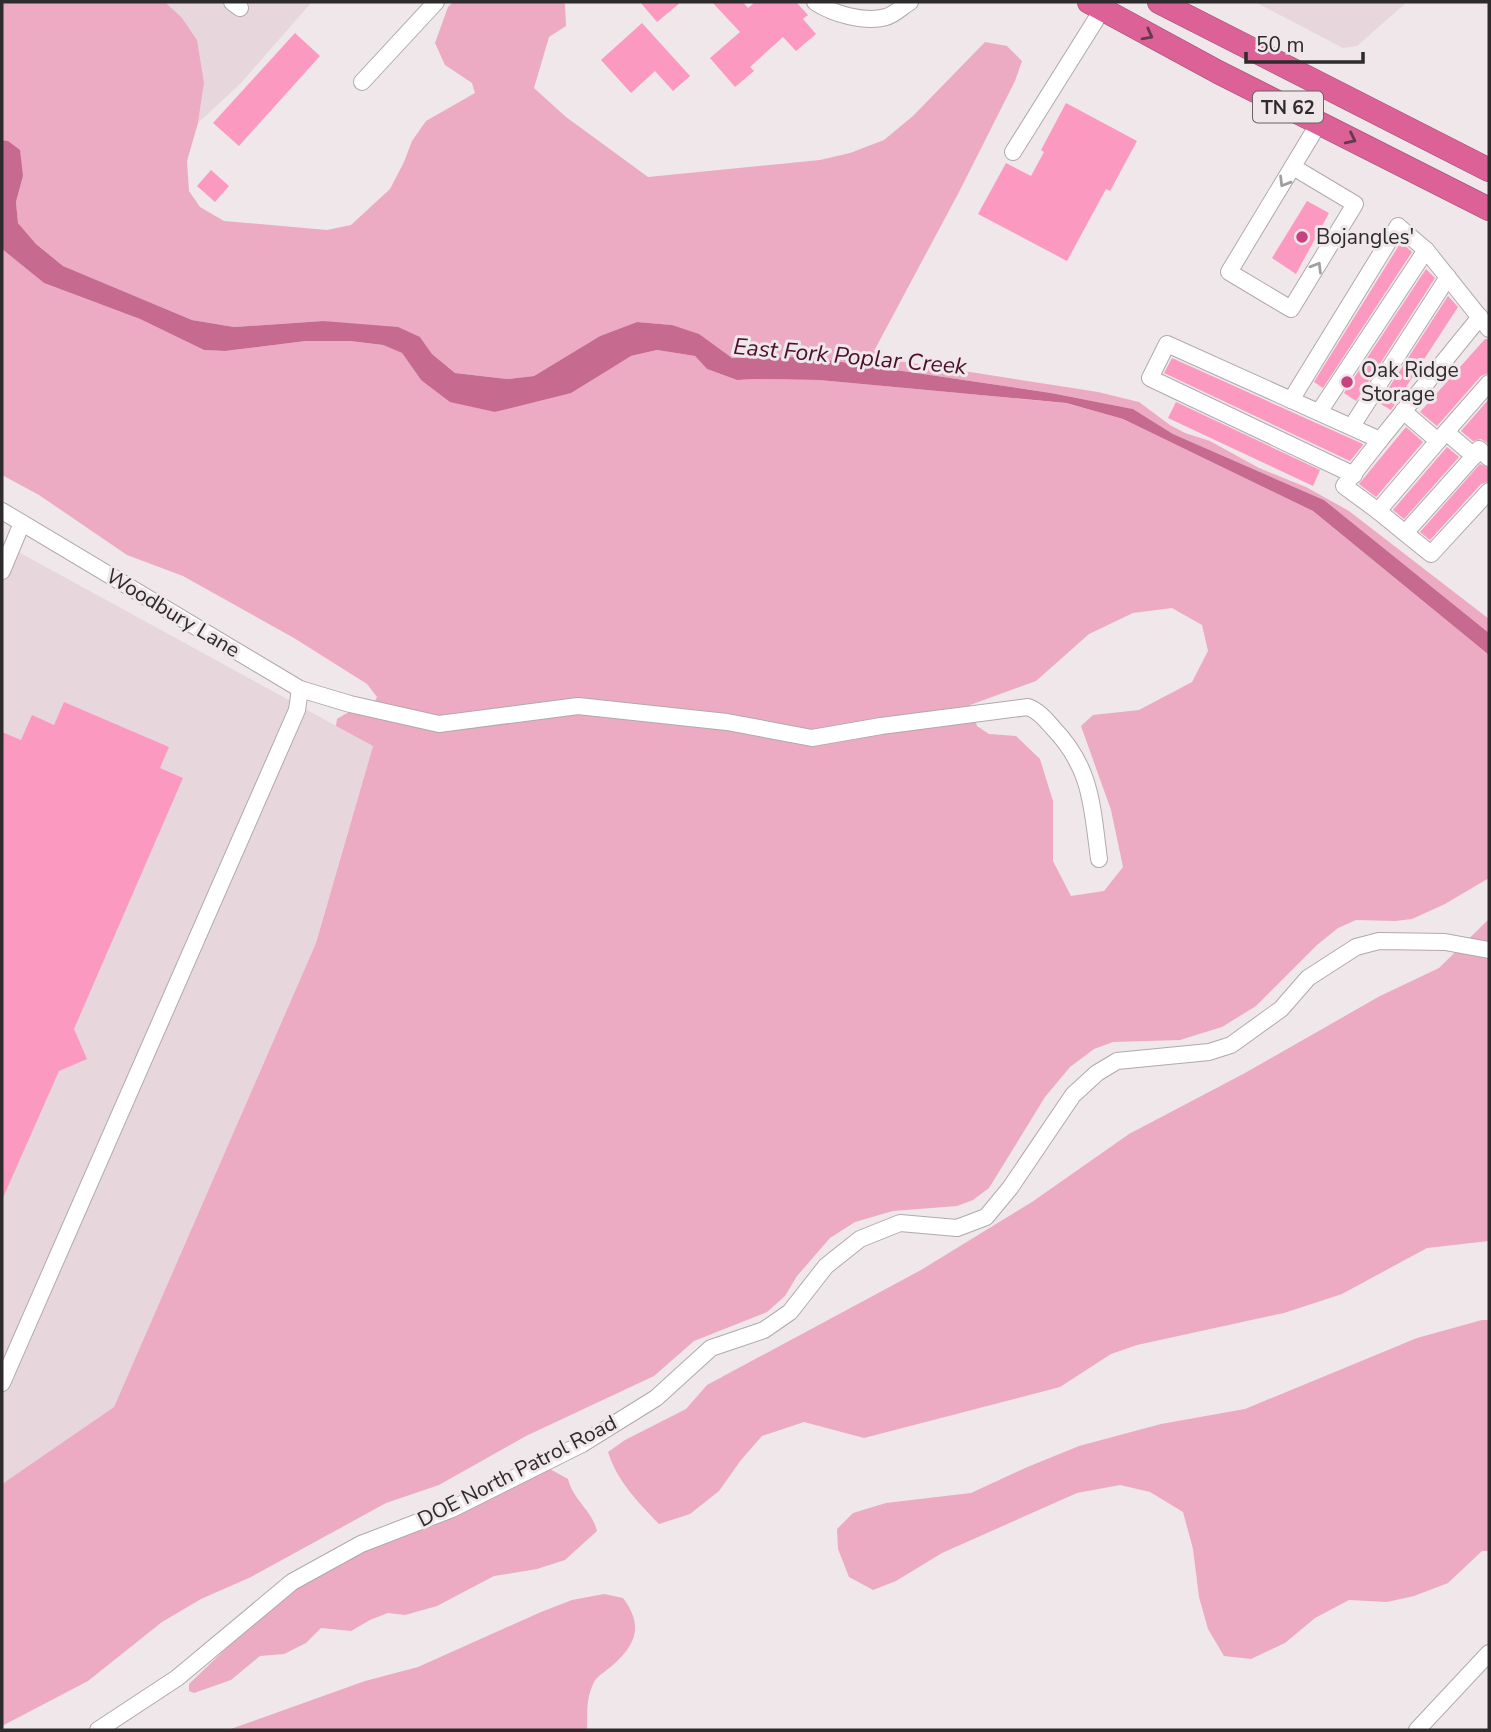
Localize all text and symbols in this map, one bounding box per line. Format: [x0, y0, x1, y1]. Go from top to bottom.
scale bar [1246, 21, 1363, 65]
one-way arrow [1141, 27, 1153, 40]
text: 50 m [1256, 31, 1305, 59]
road number: TN 62 [1253, 92, 1323, 122]
one-way arrow [1344, 130, 1356, 144]
one-way arrow [1279, 174, 1292, 187]
place label: Bojangles' [1316, 223, 1414, 251]
marker: Bojangles' [1294, 229, 1310, 245]
one-way arrow [1308, 261, 1321, 274]
water label: East Fork Poplar Creek [732, 331, 968, 382]
place label: Oak Ridge Storage [1361, 356, 1459, 408]
marker: Oak Ridge Storage [1339, 374, 1355, 390]
street label: Woodbury Lane [101, 562, 245, 664]
street label: DOE North Patrol Road [413, 1409, 621, 1533]

